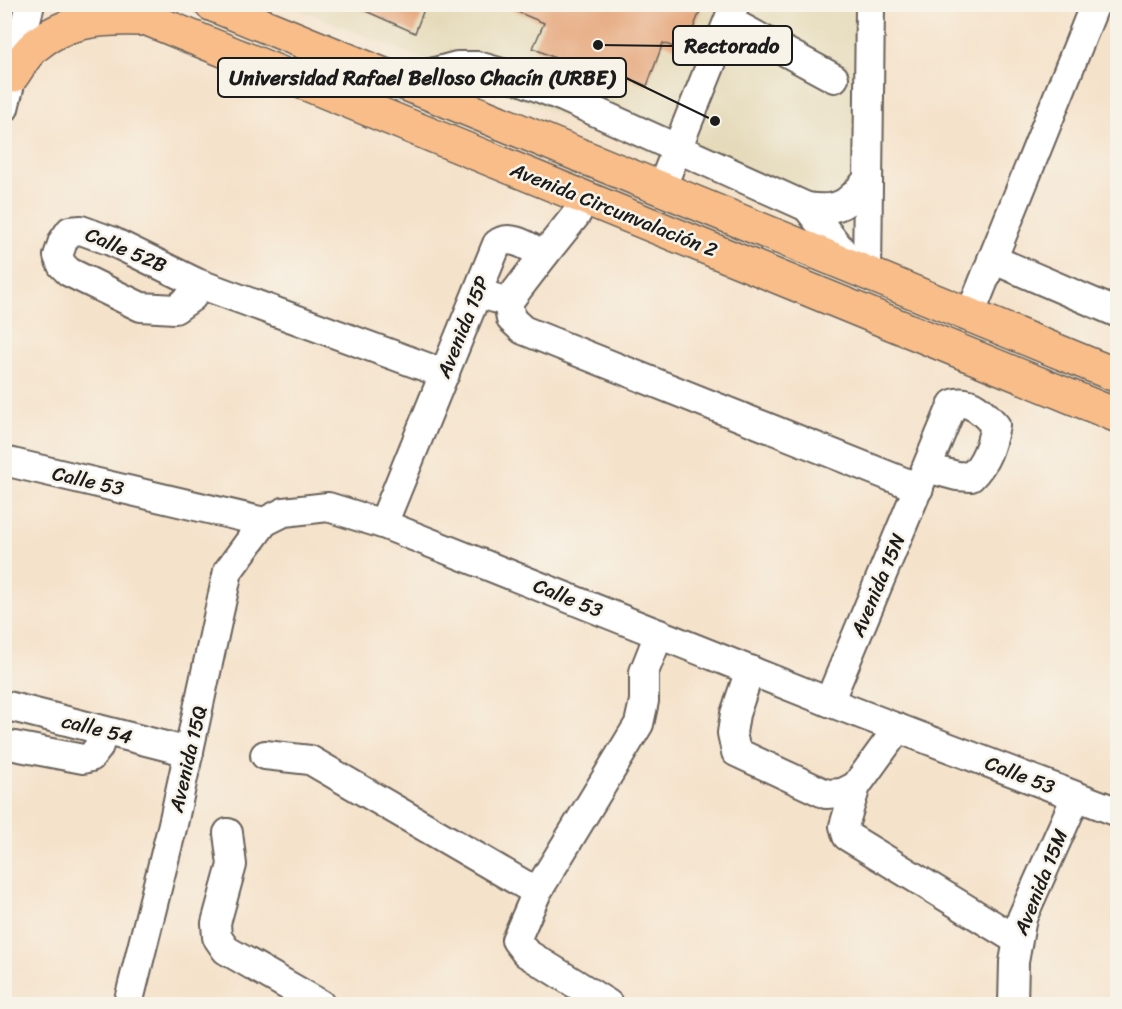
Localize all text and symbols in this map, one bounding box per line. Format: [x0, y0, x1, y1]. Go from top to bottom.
callout: Rectorado [673, 26, 792, 65]
text: Rectorado [684, 27, 780, 65]
callout: Universidad Rafael Belloso Chacín (URBE) [218, 58, 626, 97]
text: Universidad Rafael Belloso Chacín (URBE) [229, 59, 616, 97]
street label: Avenida Circunvalación 2 [504, 152, 723, 268]
street label: Calle 52B [80, 217, 173, 283]
street label: Avenida 15P [426, 270, 499, 384]
street label: Calle 53 [49, 456, 127, 506]
street label: Avenida 15N [840, 528, 916, 643]
street label: Calle 53 [528, 568, 608, 628]
street label: Avenida 15Q [159, 702, 217, 817]
street label: calle 54 [58, 703, 136, 755]
street label: Calle 53 [980, 746, 1060, 804]
street label: Avenida 15M [1003, 823, 1078, 941]

